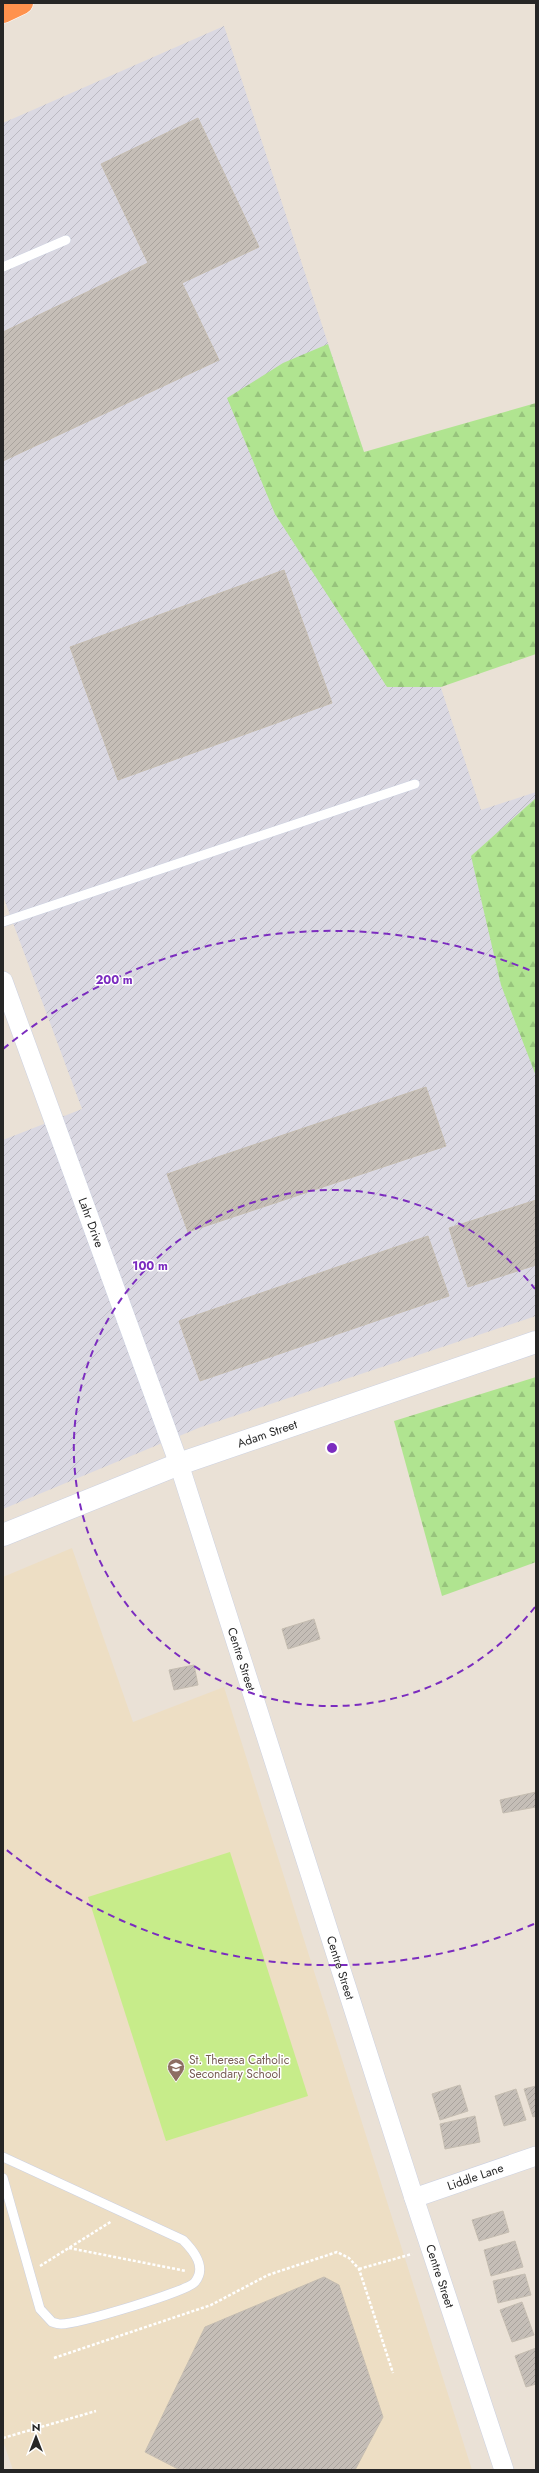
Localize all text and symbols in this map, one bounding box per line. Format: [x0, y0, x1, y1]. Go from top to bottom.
text: 200 m [95, 971, 133, 989]
street label: Lahr Drive [74, 1195, 108, 1250]
text: 100 m [132, 1257, 168, 1275]
street label: Adam Street [235, 1415, 300, 1452]
centre of rings [325, 1441, 339, 1455]
street label: Centre Street [223, 1625, 260, 1693]
street label: Centre Street [322, 1934, 359, 2002]
place label: St. Theresa Catholic Secondary School [189, 2051, 290, 2083]
school or university icon: St. Theresa Catholic Secondary School [166, 2057, 186, 2082]
street label: Liddle Lane [445, 2159, 506, 2195]
street label: Centre Street [421, 2242, 459, 2310]
north arrow [16, 2417, 56, 2457]
text: N [32, 2419, 40, 2435]

